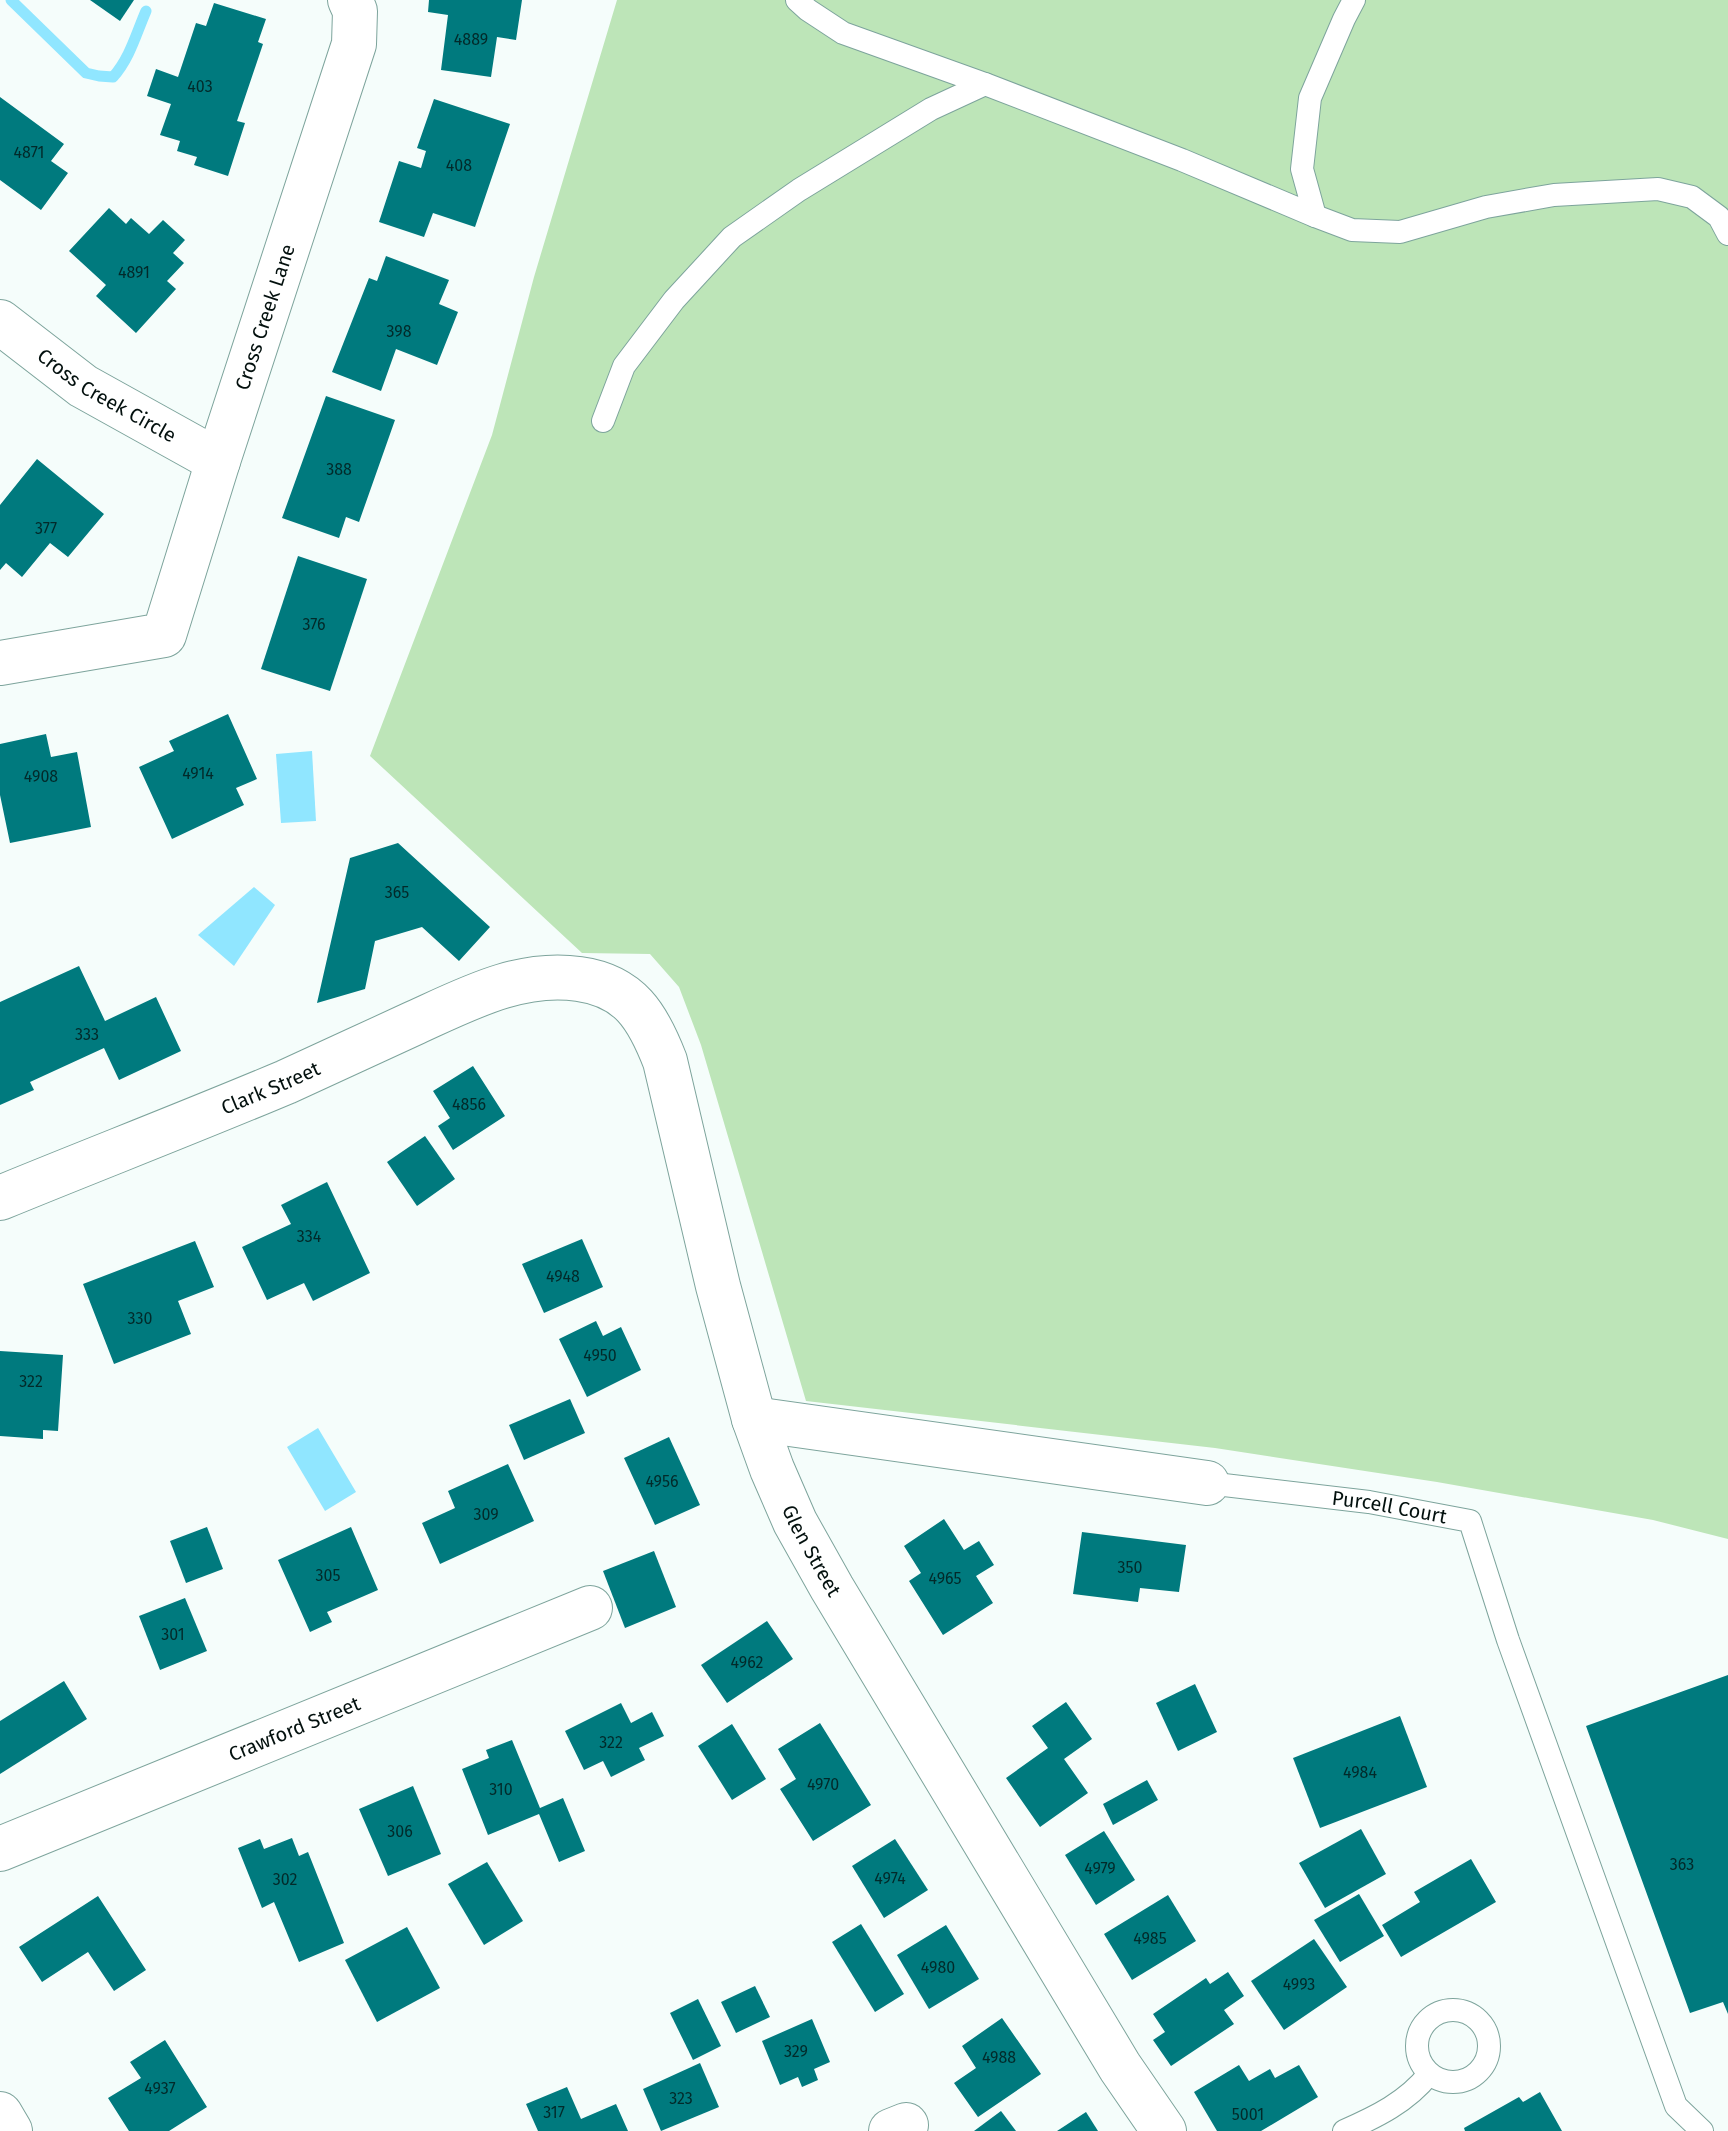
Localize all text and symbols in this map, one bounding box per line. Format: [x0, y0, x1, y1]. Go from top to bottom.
house number: 4889 [454, 30, 488, 49]
house number: 403 [187, 77, 213, 96]
house number: 4871 [14, 143, 44, 162]
house number: 408 [446, 156, 472, 175]
street label: Cross Creek Lane [230, 241, 300, 393]
house number: 4891 [118, 263, 150, 282]
house number: 398 [386, 322, 412, 341]
street label: Cross Creek Circle [33, 343, 180, 447]
house number: 388 [326, 460, 352, 479]
house number: 377 [35, 519, 57, 538]
house number: 376 [302, 615, 326, 634]
house number: 4914 [182, 764, 214, 783]
house number: 4908 [24, 767, 58, 786]
house number: 365 [385, 883, 409, 902]
house number: 333 [75, 1025, 99, 1044]
street label: Clark Street [217, 1056, 324, 1120]
house number: 4856 [452, 1095, 486, 1114]
house number: 334 [297, 1227, 322, 1246]
house number: 4948 [546, 1267, 580, 1286]
house number: 330 [128, 1309, 153, 1328]
house number: 4950 [583, 1346, 617, 1365]
house number: 322 [19, 1372, 43, 1391]
house number: 4956 [645, 1472, 679, 1491]
street label: Purcell Court [1331, 1486, 1450, 1529]
street label: Glen Street [777, 1501, 847, 1601]
house number: 309 [473, 1505, 499, 1524]
house number: 350 [1118, 1558, 1143, 1577]
house number: 305 [316, 1566, 340, 1585]
house number: 4965 [928, 1569, 962, 1588]
house number: 301 [161, 1625, 185, 1644]
house number: 4962 [731, 1653, 763, 1672]
street label: Crawford Street [225, 1691, 364, 1766]
house number: 322 [599, 1733, 623, 1752]
house number: 4984 [1343, 1763, 1377, 1782]
house number: 4970 [807, 1775, 839, 1794]
house number: 310 [489, 1780, 513, 1799]
house number: 306 [387, 1822, 413, 1841]
house number: 363 [1670, 1855, 1694, 1874]
house number: 4979 [1084, 1859, 1116, 1878]
house number: 4974 [874, 1869, 906, 1888]
house number: 302 [273, 1870, 297, 1889]
house number: 4985 [1133, 1929, 1167, 1948]
house number: 4980 [921, 1958, 955, 1977]
house number: 4993 [1283, 1975, 1315, 1994]
house number: 329 [784, 2042, 808, 2061]
house number: 4988 [982, 2048, 1016, 2067]
house number: 4937 [144, 2079, 176, 2098]
house number: 323 [669, 2089, 693, 2108]
house number: 317 [543, 2103, 565, 2122]
house number: 5001 [1232, 2105, 1264, 2124]

